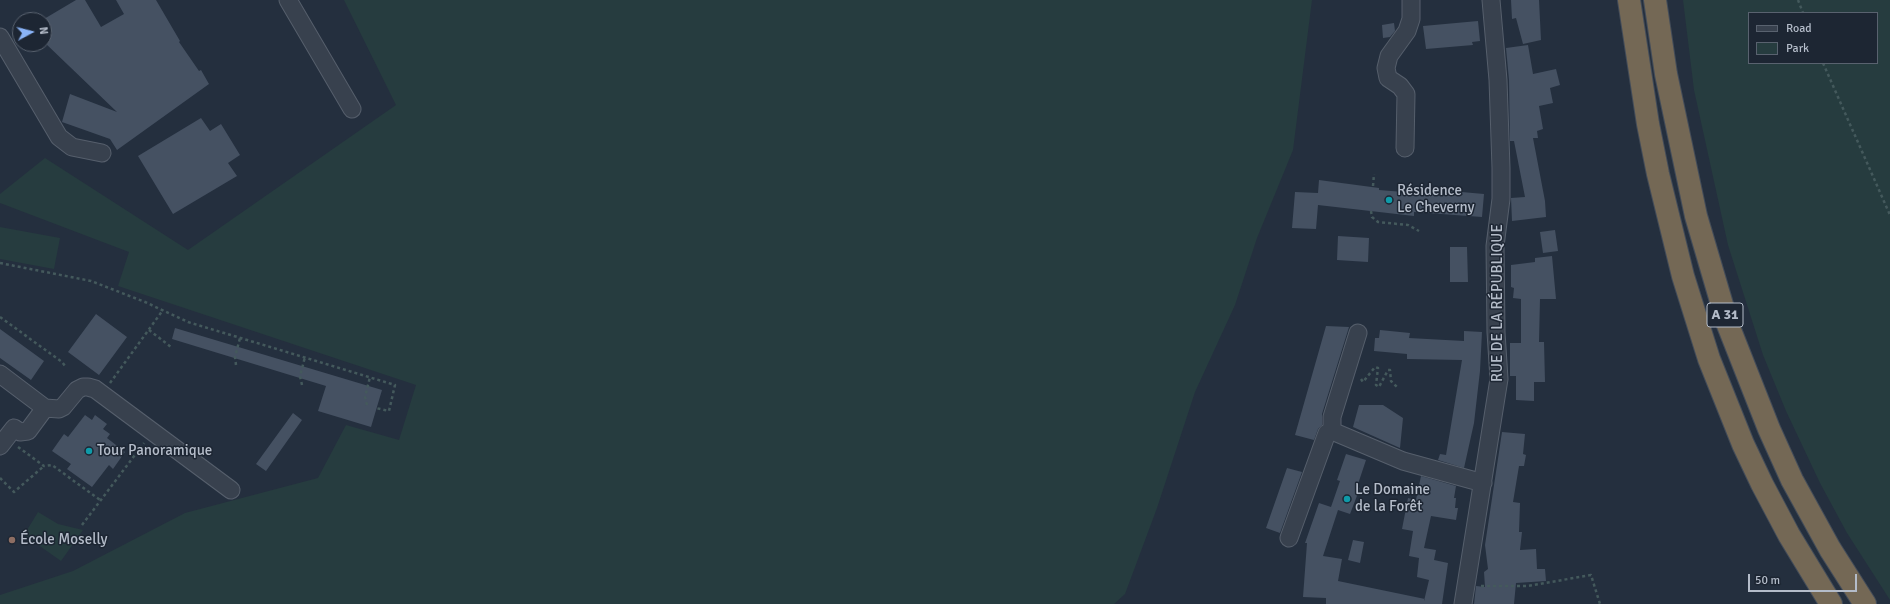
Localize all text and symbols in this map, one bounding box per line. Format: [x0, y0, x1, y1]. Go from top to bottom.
north arrow [12, 12, 52, 52]
legend [1748, 12, 1878, 64]
text: Road [1786, 21, 1812, 36]
text: N [36, 26, 50, 35]
text: Park [1786, 41, 1809, 56]
place label: Résidence Le Cheverny [1397, 182, 1474, 217]
marker: Résidence Le Cheverny [1384, 195, 1394, 205]
street label: RUE DE LA RÉPUBLIQUE [1489, 224, 1507, 382]
road number: A 31 [1707, 303, 1743, 327]
place label: Tour Panoramique [97, 442, 212, 460]
marker: Tour Panoramique [84, 446, 94, 456]
place label: Le Domaine de la Forêt [1355, 481, 1430, 516]
marker: Le Domaine de la Forêt [1342, 494, 1352, 504]
place label: École Moselly [20, 531, 108, 549]
marker: École Moselly [7, 535, 17, 545]
scale bar [1750, 566, 1859, 592]
text: 50 m [1755, 573, 1780, 588]

